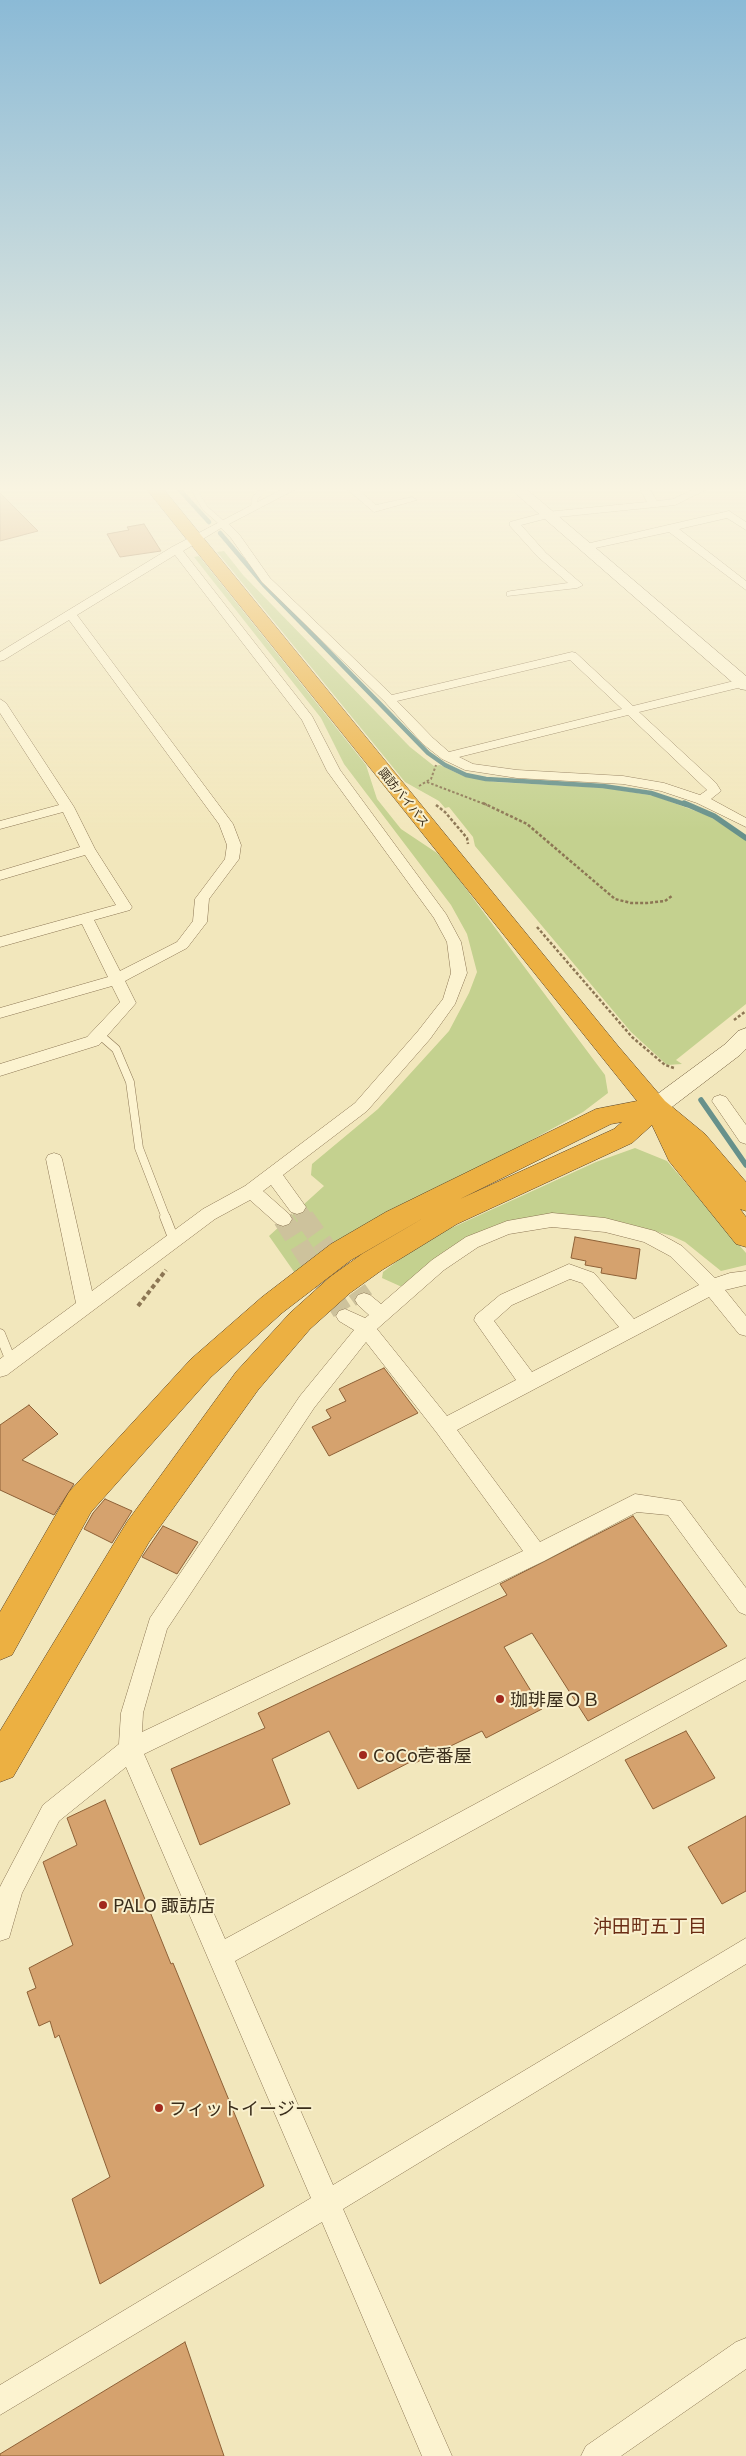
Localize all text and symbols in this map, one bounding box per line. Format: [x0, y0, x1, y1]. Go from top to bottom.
street label: 諏訪バイパス [376, 764, 432, 830]
place label: 珈琲屋ＯＢ [510, 1688, 600, 1710]
marker: 珈琲屋ＯＢ [494, 1693, 506, 1705]
place label: CoCo壱番屋 [373, 1744, 472, 1766]
marker: CoCo壱番屋 [357, 1749, 369, 1761]
place label: PALO 諏訪店 [113, 1894, 215, 1916]
marker: PALO 諏訪店 [97, 1899, 109, 1911]
district label: 沖田町五丁目 [593, 1915, 707, 1937]
place label: フィットイージー [169, 2097, 313, 2119]
marker: フィットイージー [153, 2102, 165, 2114]

